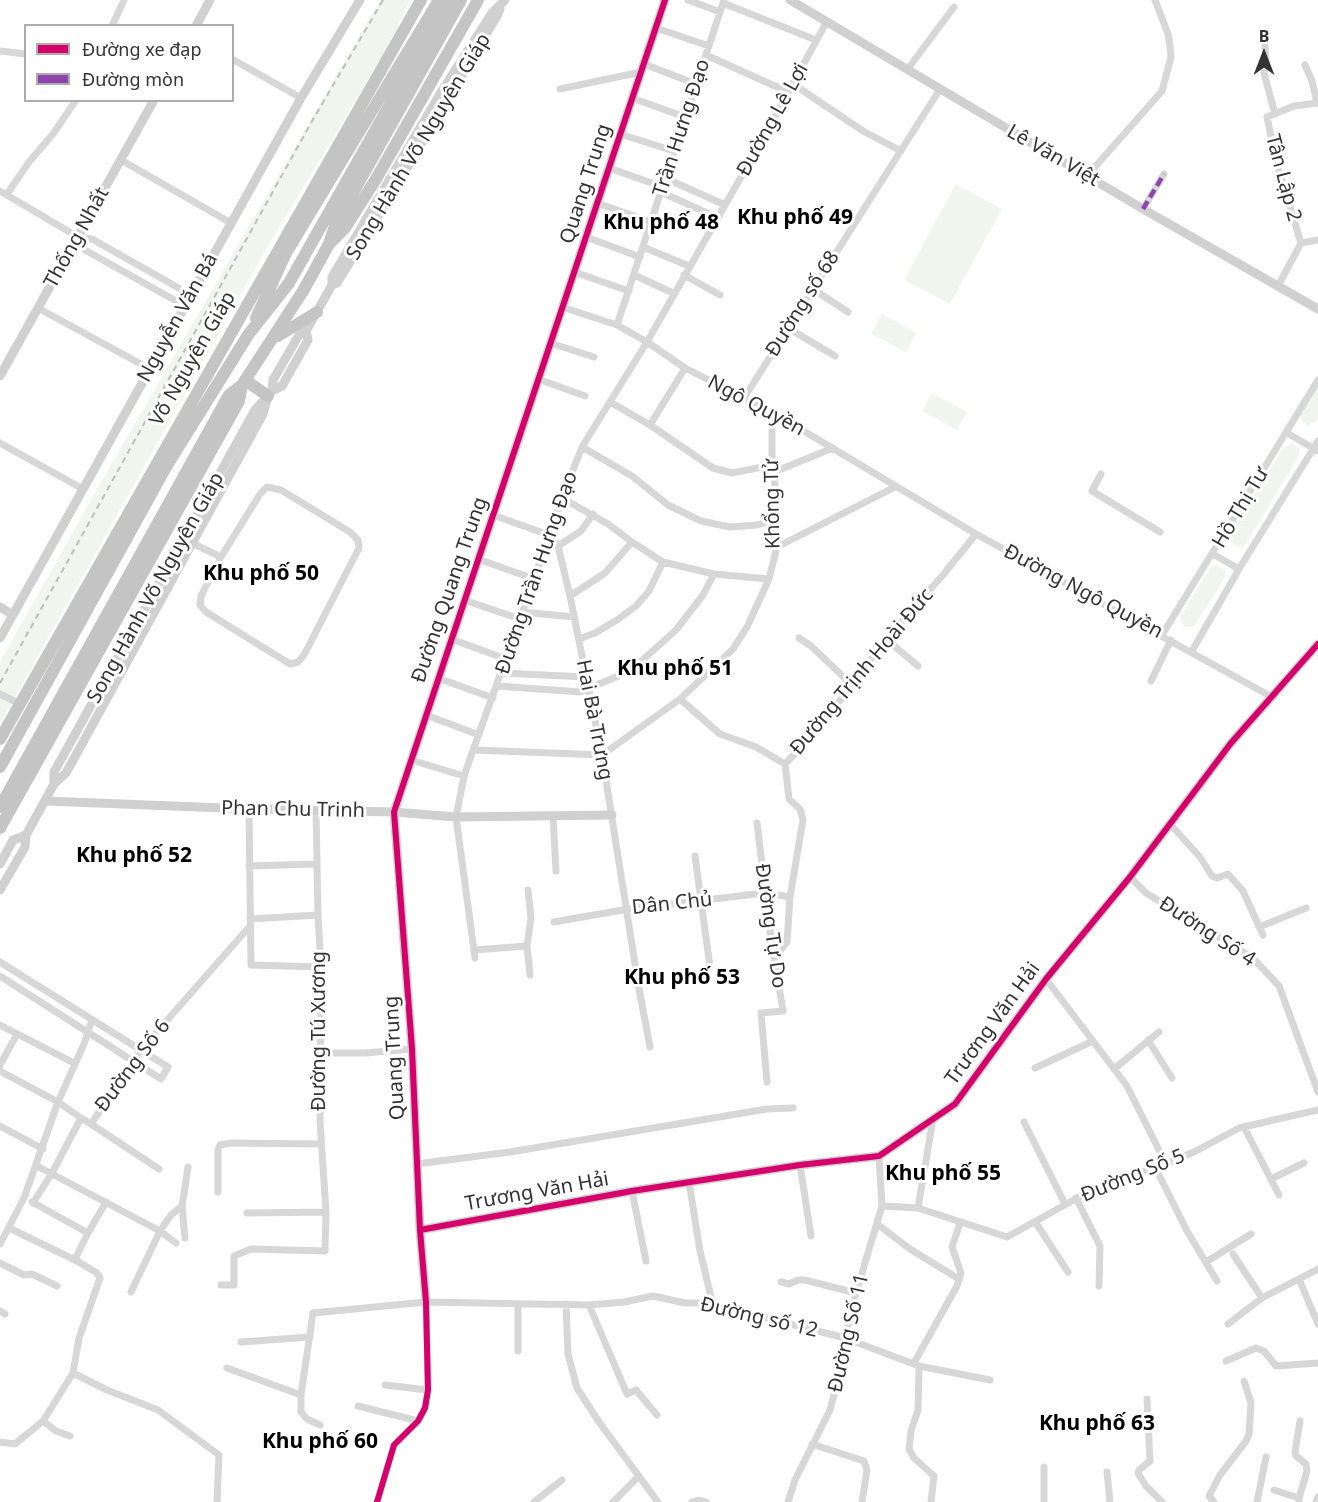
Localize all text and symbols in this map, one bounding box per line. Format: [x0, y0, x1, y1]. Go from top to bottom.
legend [24, 24, 234, 102]
north arrow [1234, 24, 1294, 84]
text: B [1259, 25, 1269, 47]
street label: Song Hành Võ Nguyên Giáp [342, 29, 496, 265]
text: Đường xe đạp [82, 37, 202, 61]
street label: Trần Hưng Đạo [649, 56, 715, 200]
street label: Đường Lê Lợi [732, 59, 814, 181]
text: Đường mòn [82, 67, 184, 91]
street label: Lê Văn Việt [1002, 120, 1104, 192]
street label: Quang Trung [555, 121, 617, 247]
street label: Tân Lập 2 [1260, 132, 1306, 224]
street label: Thống Nhất [39, 183, 115, 293]
district label: Khu phố 49 [737, 205, 853, 231]
district label: Khu phố 48 [603, 210, 719, 236]
street label: Đường số 68 [761, 247, 845, 361]
street label: Nguyễn Văn Bá [133, 249, 223, 387]
street label: Võ Nguyên Giáp [145, 288, 241, 430]
street label: Ngô Quyền [703, 370, 809, 442]
street label: Khổng Tử [760, 459, 786, 549]
street label: Hồ Thị Tư [1208, 463, 1274, 553]
street label: Đường Trần Hưng Đạo [491, 468, 583, 678]
street label: Song Hành Võ Nguyên Giáp [82, 469, 230, 707]
street label: Đường Quang Trung [407, 494, 493, 686]
street label: Đường Ngô Quyền [999, 540, 1167, 644]
district label: Khu phố 50 [203, 561, 319, 587]
street label: Đường Trịnh Hoài Đức [785, 584, 939, 760]
district label: Khu phố 51 [617, 656, 733, 682]
street label: Hai Bà Trưng [571, 658, 617, 782]
street label: Phan Chu Trinh [221, 797, 365, 823]
district label: Khu phố 52 [76, 843, 192, 869]
street label: Đường Tự Do [749, 862, 791, 990]
street label: Dân Chủ [631, 888, 713, 920]
street label: Đường Số 4 [1154, 892, 1260, 972]
street label: Đường Tú Xương [307, 951, 331, 1111]
street label: Trương Văn Hải [940, 958, 1046, 1090]
district label: Khu phố 53 [624, 965, 740, 991]
street label: Quang Trung [380, 995, 410, 1121]
street label: Đường Số 6 [90, 1015, 176, 1117]
street label: Đường Số 5 [1078, 1144, 1188, 1208]
district label: Khu phố 55 [885, 1161, 1001, 1187]
street label: Trương Văn Hải [463, 1168, 611, 1216]
street label: Đường Số 11 [824, 1271, 874, 1395]
street label: Đường số 12 [698, 1293, 820, 1343]
district label: Khu phố 63 [1039, 1411, 1155, 1437]
district label: Khu phố 60 [262, 1429, 378, 1455]

